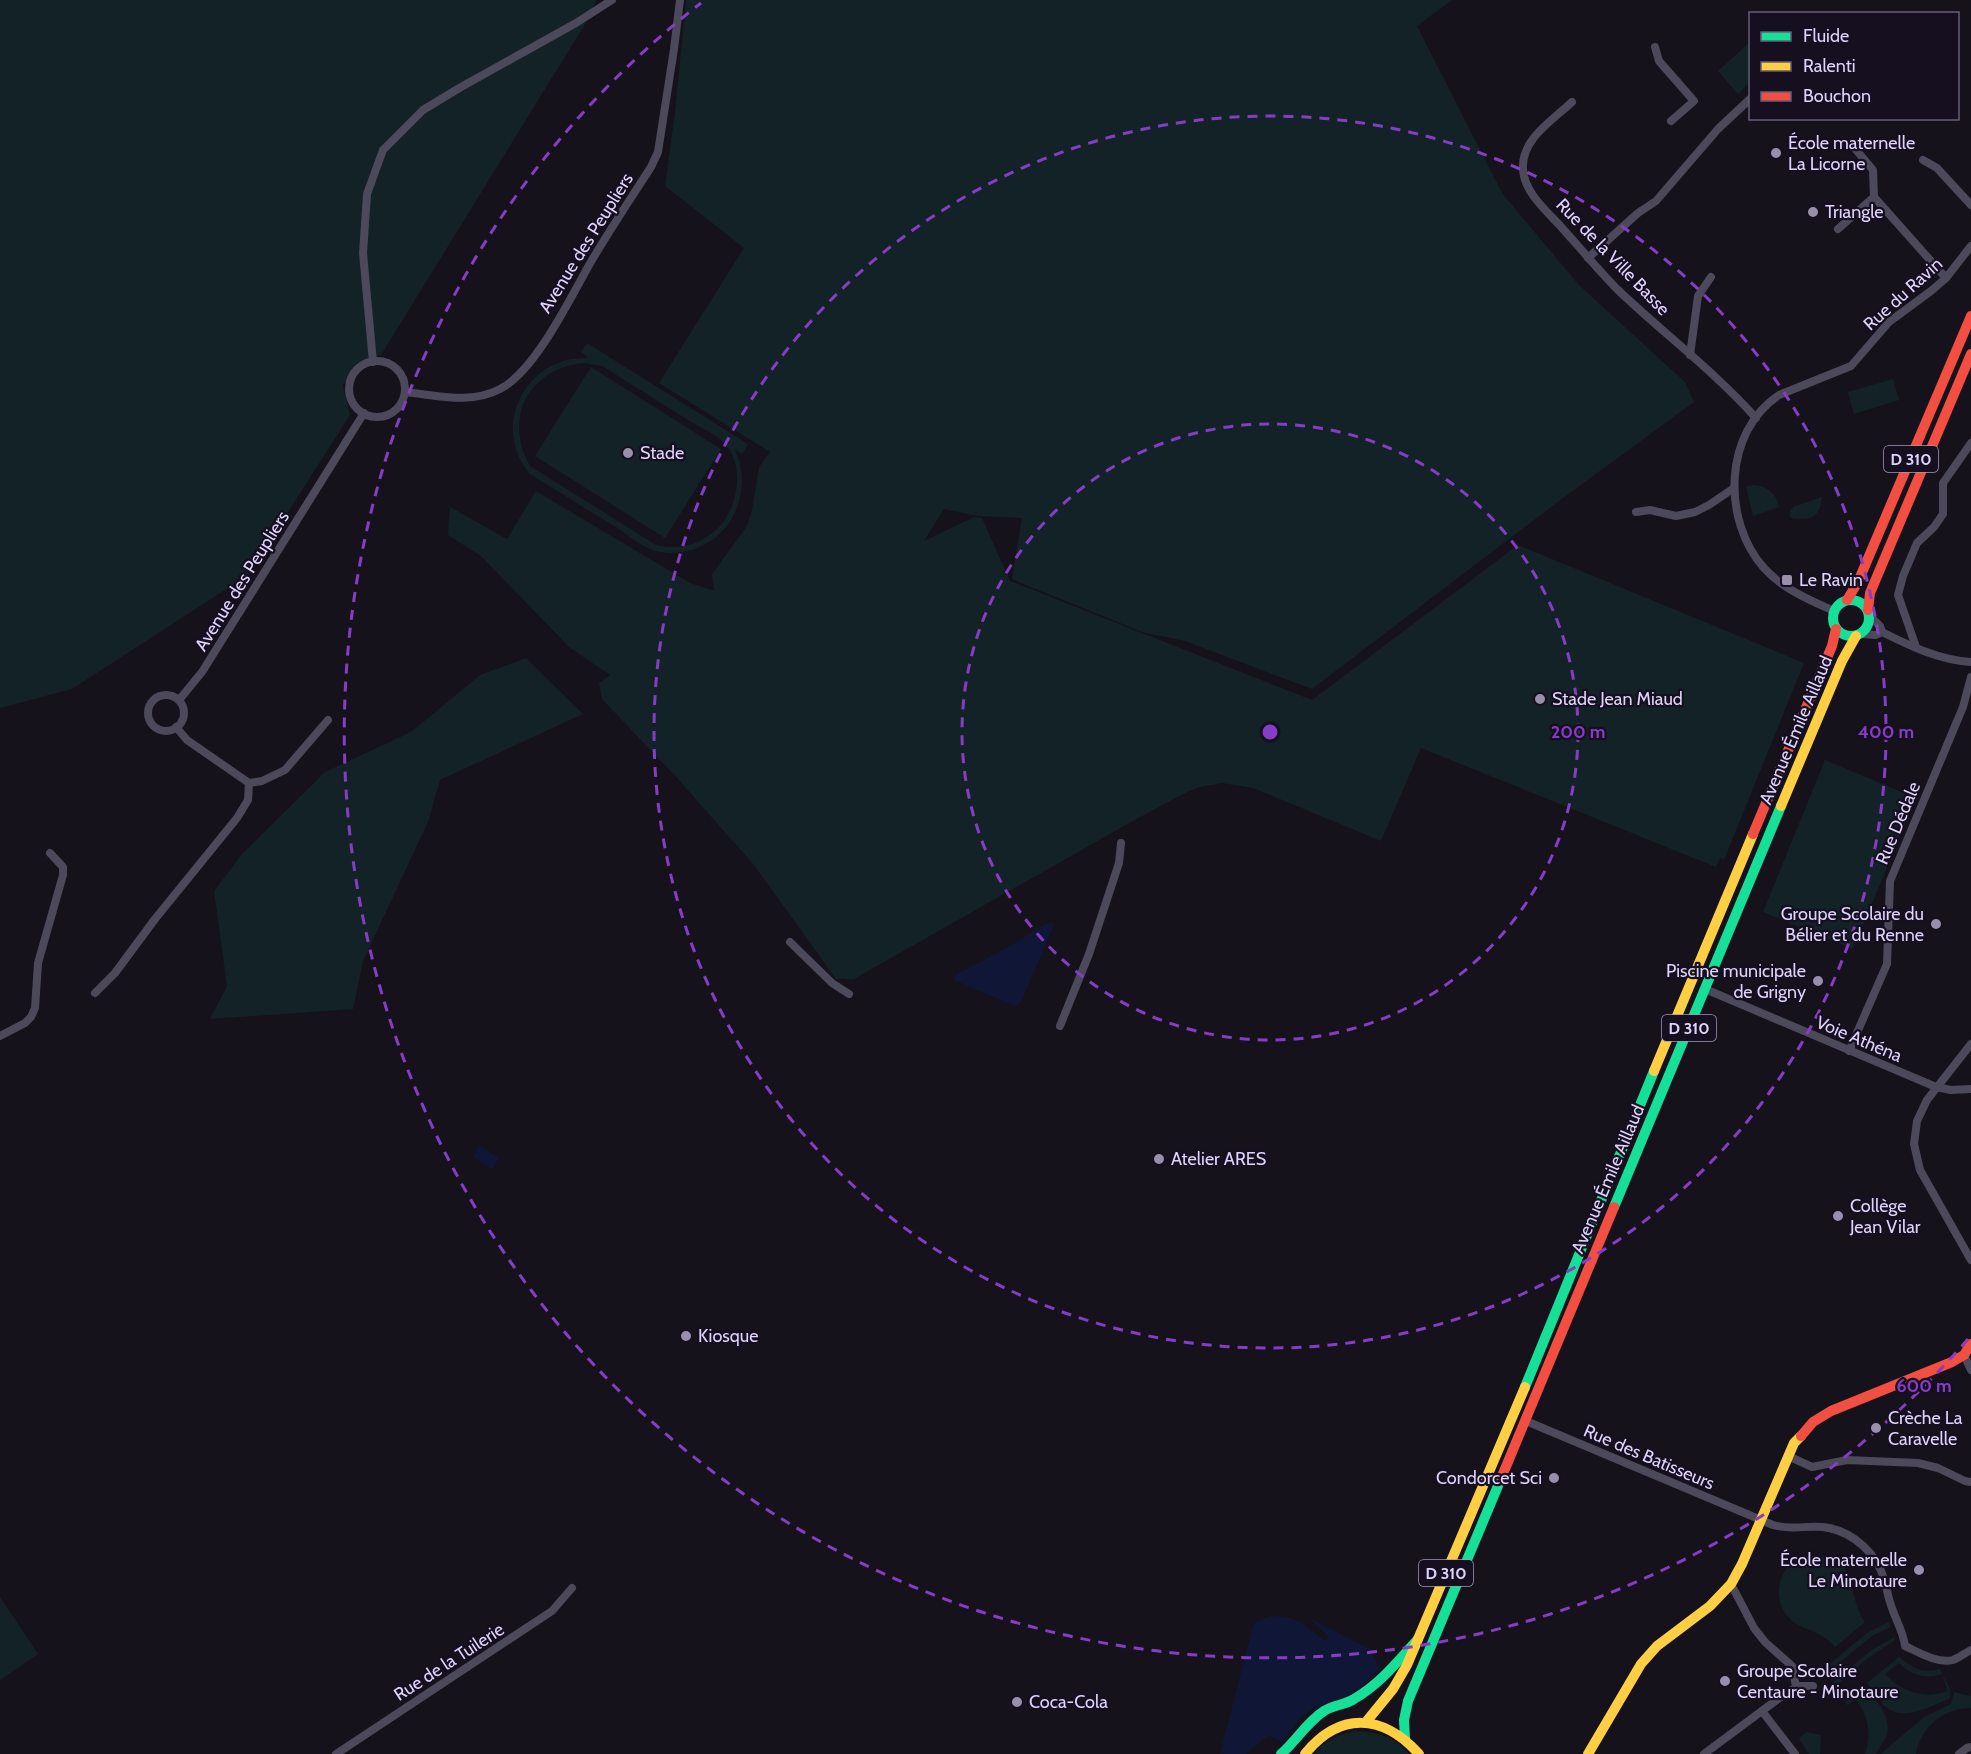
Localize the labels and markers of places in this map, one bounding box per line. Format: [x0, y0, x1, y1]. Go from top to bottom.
place label: École maternelle La Licorne [1788, 132, 1915, 175]
marker: École maternelle La Licorne [1769, 146, 1783, 160]
place label: Triangle [1825, 201, 1884, 223]
marker: Triangle [1806, 205, 1820, 219]
place label: Stade [640, 442, 684, 464]
marker: Stade [621, 446, 635, 460]
place label: Le Ravin [1799, 569, 1863, 591]
marker: Le Ravin [1780, 573, 1794, 587]
place label: Stade Jean Miaud [1552, 688, 1683, 710]
marker: Stade Jean Miaud [1533, 692, 1547, 706]
centre of rings [1260, 722, 1280, 742]
place label: Groupe Scolaire du Bélier et du Renne [1781, 903, 1924, 946]
marker: Groupe Scolaire du Bélier et du Renne [1929, 917, 1943, 931]
place label: Piscine municipale de Grigny [1666, 960, 1806, 1003]
marker: Piscine municipale de Grigny [1811, 974, 1825, 988]
place label: Atelier ARES [1171, 1148, 1266, 1170]
marker: Atelier ARES [1152, 1152, 1166, 1166]
place label: Collège Jean Vilar [1849, 1195, 1921, 1238]
marker: Collège Jean Vilar [1831, 1209, 1845, 1223]
place label: Kiosque [698, 1325, 758, 1347]
marker: Kiosque [679, 1329, 693, 1343]
place label: Crèche La Caravelle [1888, 1407, 1963, 1450]
marker: Crèche La Caravelle [1869, 1421, 1883, 1435]
place label: Condorcet Sci [1436, 1467, 1542, 1489]
marker: Condorcet Sci [1547, 1471, 1561, 1485]
place label: École maternelle Le Minotaure [1780, 1549, 1907, 1592]
marker: École maternelle Le Minotaure [1912, 1563, 1926, 1577]
place label: Groupe Scolaire Centaure - Minotaure [1737, 1660, 1898, 1703]
marker: Groupe Scolaire Centaure - Minotaure [1718, 1674, 1732, 1688]
place label: Coca-Cola [1029, 1691, 1108, 1713]
marker: Coca-Cola [1010, 1695, 1024, 1709]

